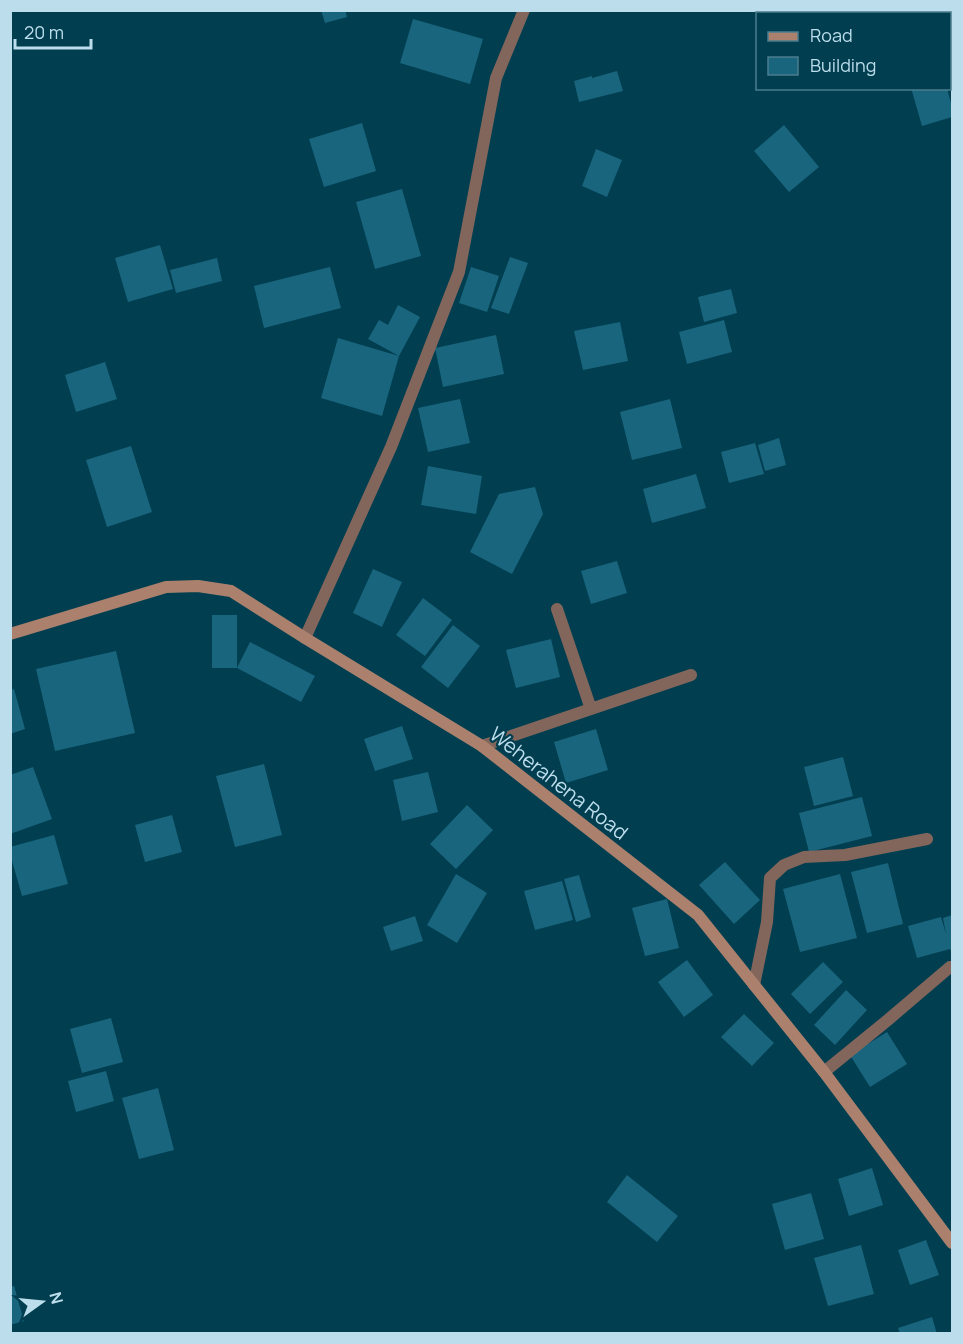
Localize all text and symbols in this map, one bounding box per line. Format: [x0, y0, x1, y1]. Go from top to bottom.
scale bar [15, 12, 92, 50]
legend [756, 12, 951, 90]
text: 20 m [24, 20, 64, 44]
text: Road [810, 23, 853, 47]
text: Building [810, 53, 876, 77]
street label: Weherahena Road [484, 721, 634, 845]
north arrow [12, 1272, 72, 1332]
text: N [44, 1290, 69, 1307]

